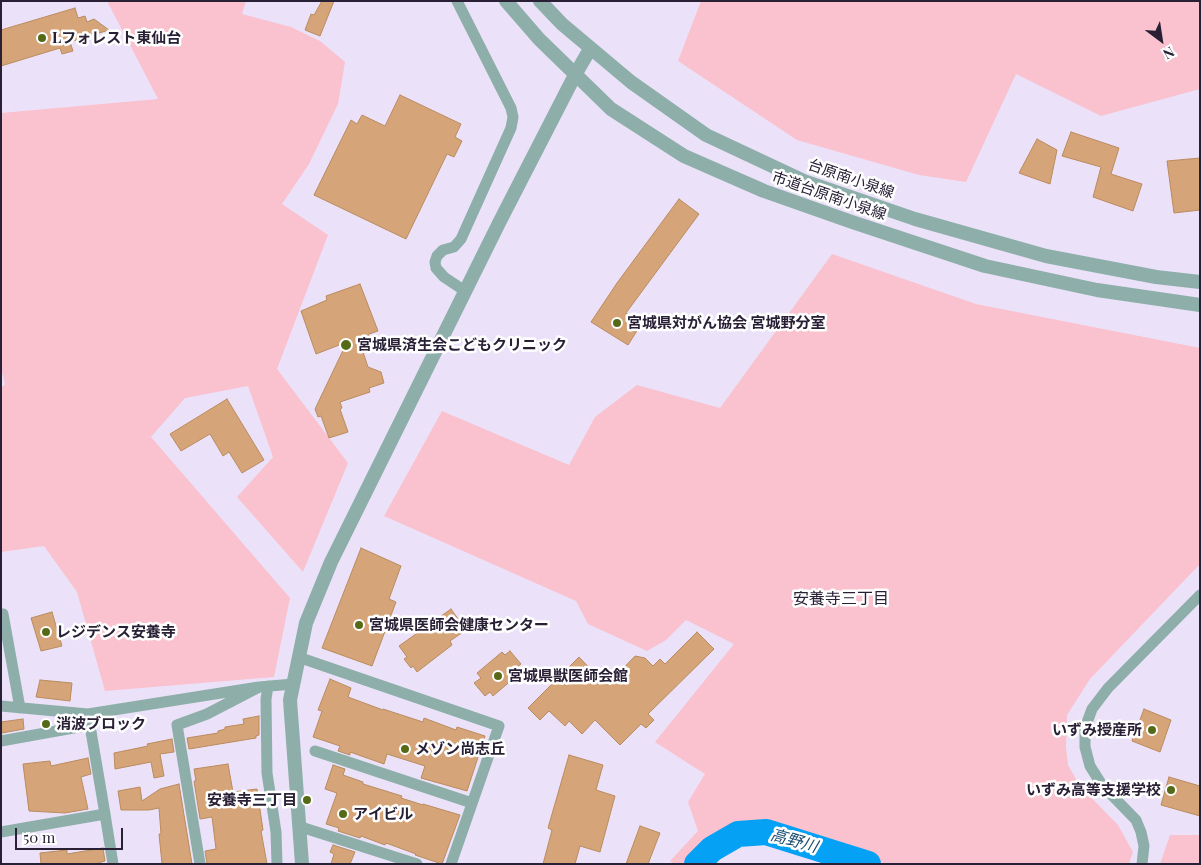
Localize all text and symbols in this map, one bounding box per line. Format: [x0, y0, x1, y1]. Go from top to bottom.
north arrow [1136, 15, 1186, 65]
place label: Lフォレスト東仙台 [52, 29, 181, 47]
marker: Lフォレスト東仙台 [36, 32, 48, 44]
text: N [1160, 43, 1178, 64]
street label: 台原南小泉線 [806, 156, 896, 202]
street label: 市道台原南小泉線 [769, 168, 889, 224]
place label: 宮城県対がん協会 宮城野分室 [627, 314, 825, 332]
marker: 宮城県対がん協会 宮城野分室 [611, 317, 623, 329]
place label: 宮城県済生会こどもクリニック [357, 336, 567, 354]
marker: 宮城県済生会こどもクリニック [339, 338, 353, 352]
district label: 安養寺三丁目 [793, 589, 889, 609]
place label: 宮城県医師会健康センター [369, 616, 549, 634]
marker: 宮城県医師会健康センター [353, 619, 365, 631]
place label: レジデンス安養寺 [56, 623, 176, 641]
marker: レジデンス安養寺 [40, 626, 52, 638]
place label: 宮城県獣医師会館 [508, 667, 628, 685]
marker: 宮城県獣医師会館 [492, 670, 504, 682]
place label: 消波ブロック [56, 715, 146, 733]
marker: 消波ブロック [40, 718, 52, 730]
place label: いずみ授産所 [1052, 721, 1142, 739]
marker: いずみ授産所 [1146, 724, 1158, 736]
place label: メゾン尚志丘 [415, 740, 505, 758]
marker: メゾン尚志丘 [399, 743, 411, 755]
place label: いずみ高等支援学校 [1026, 781, 1161, 799]
marker: いずみ高等支援学校 [1165, 784, 1177, 796]
place label: 安養寺三丁目 [207, 791, 297, 809]
marker: 安養寺三丁目 [301, 794, 313, 806]
place label: アイビル [353, 805, 413, 823]
marker: アイビル [337, 808, 349, 820]
scale bar [18, 818, 125, 850]
water label: 高野川 [768, 825, 820, 857]
text: 50 m [23, 827, 55, 847]

